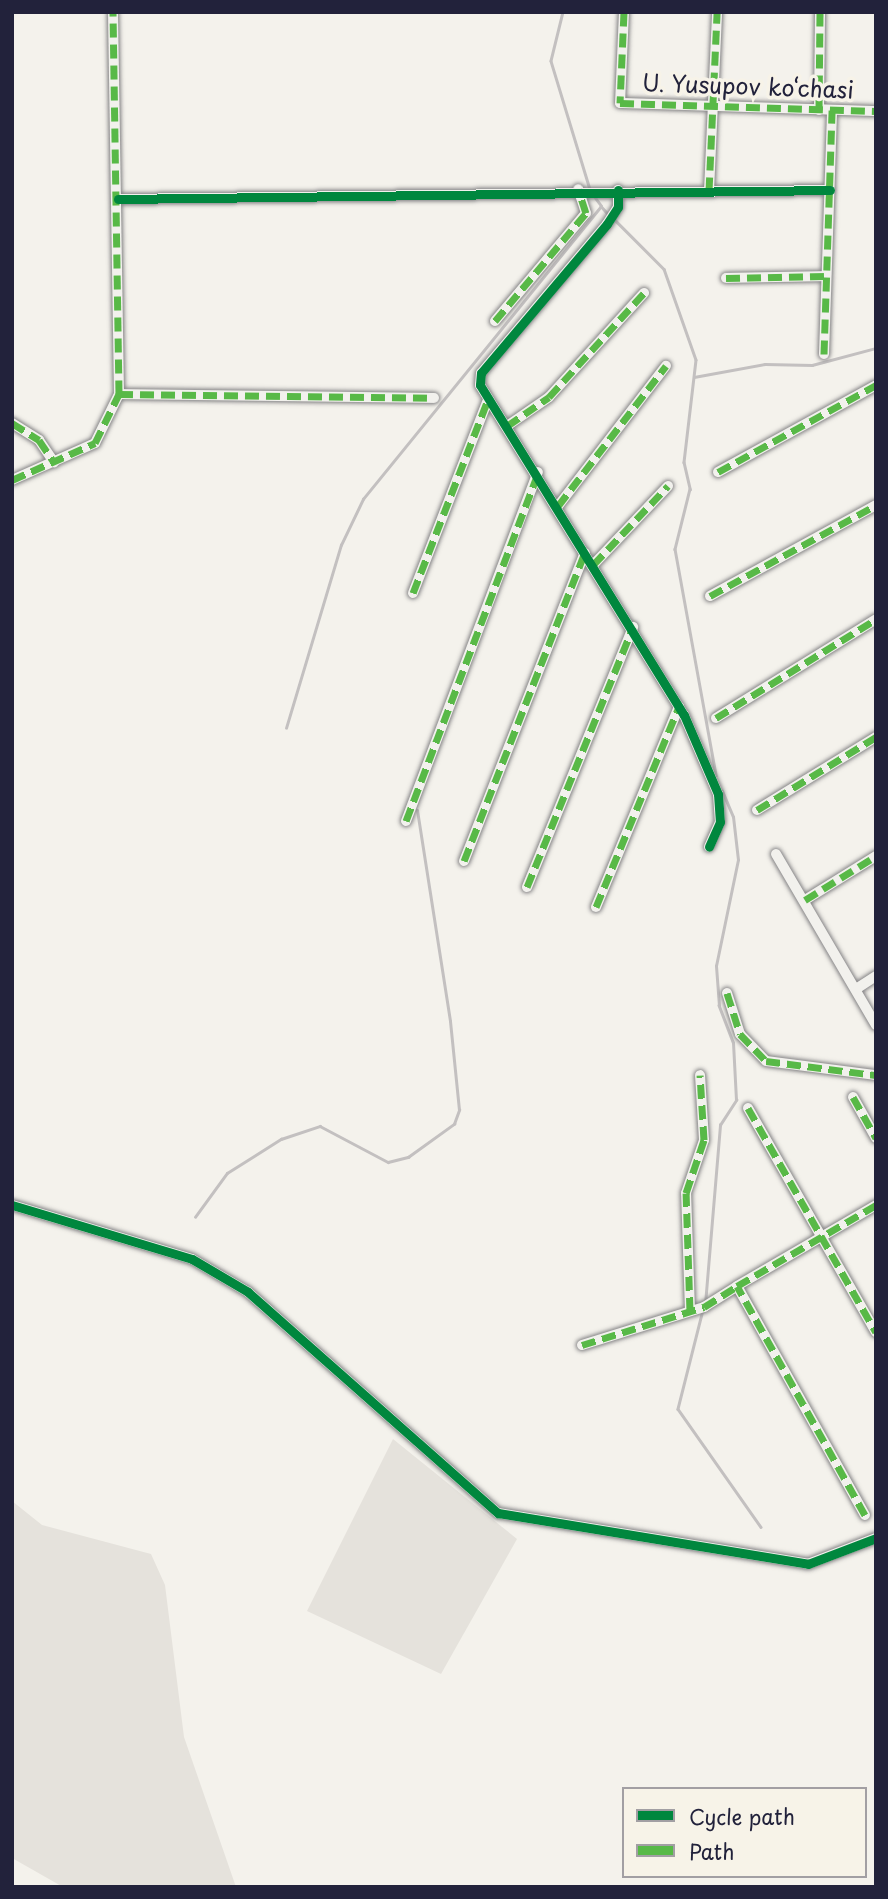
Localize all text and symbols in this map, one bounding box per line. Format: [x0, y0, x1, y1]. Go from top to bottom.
street label: U. Yusupov ko‘chasi [641, 68, 855, 104]
legend [622, 1787, 867, 1878]
text: Cycle path [689, 1800, 795, 1832]
text: Path [689, 1835, 734, 1867]

